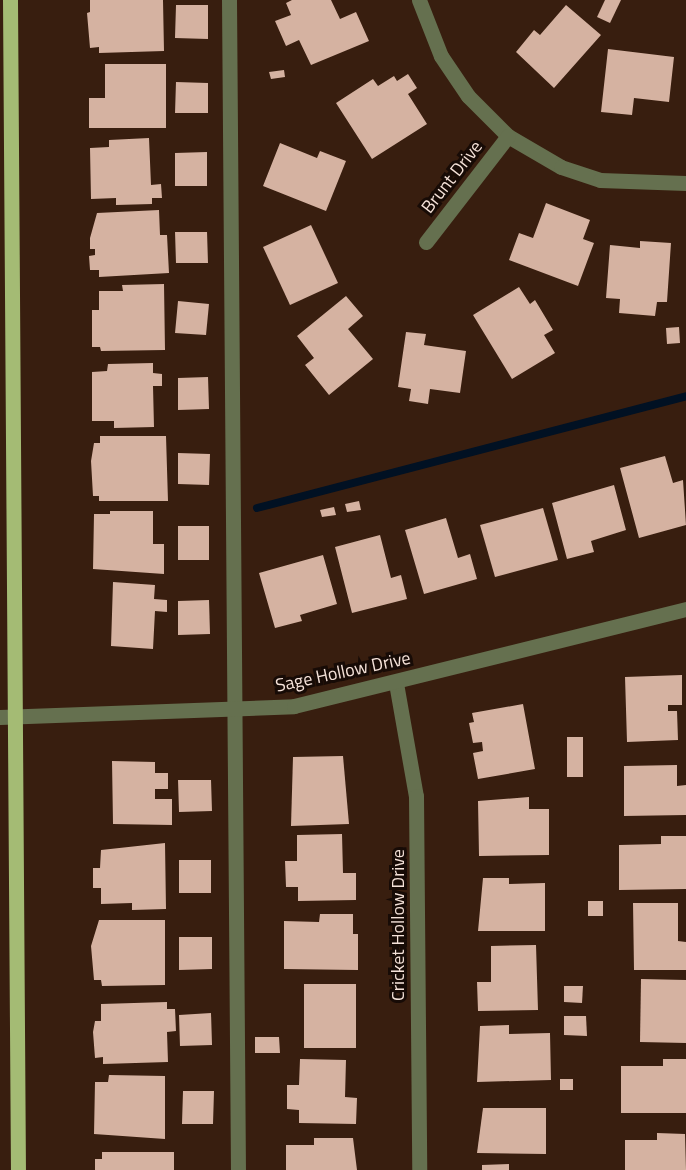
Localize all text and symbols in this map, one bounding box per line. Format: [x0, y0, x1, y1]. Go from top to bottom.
street label: Brunt Drive [417, 136, 487, 218]
street label: Sage Hollow Drive [274, 647, 412, 697]
street label: Cricket Hollow Drive [387, 849, 409, 1001]

